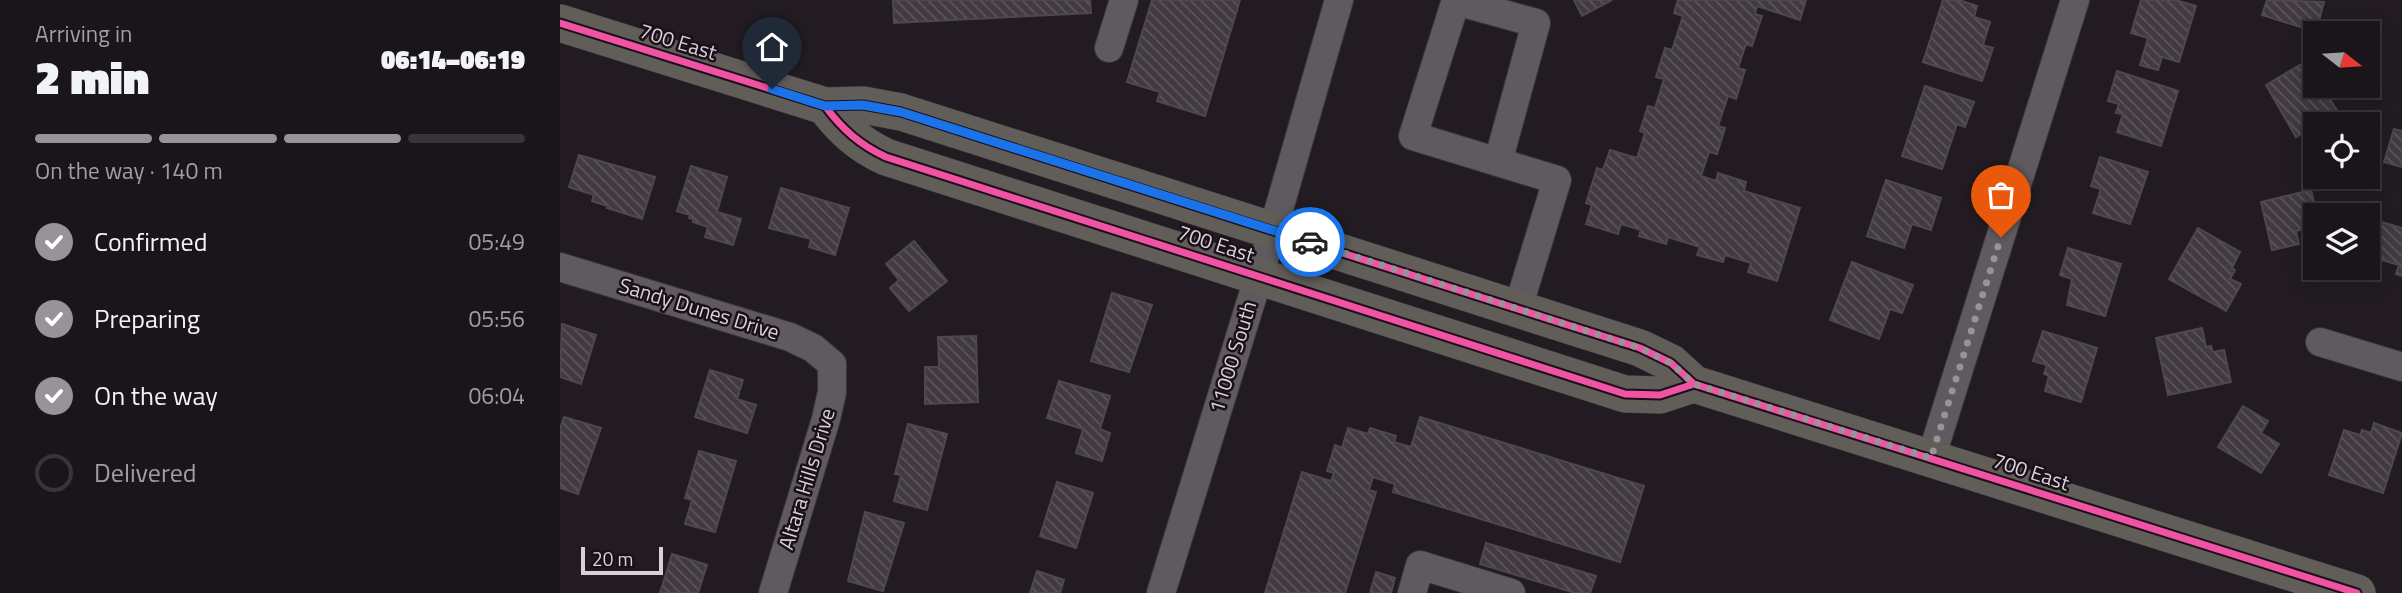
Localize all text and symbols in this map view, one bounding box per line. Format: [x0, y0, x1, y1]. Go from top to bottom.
street label: 700 East [636, 14, 721, 68]
text: Arriving in [35, 16, 132, 51]
pin [742, 17, 802, 89]
north arrow [2303, 21, 2380, 98]
map controls [2303, 21, 2380, 280]
icon: home [753, 28, 791, 66]
text: 06:14–06:19 [381, 40, 525, 79]
text: 2 min [35, 42, 149, 112]
button: locate [2303, 112, 2380, 189]
text: On the way · 140 m [35, 153, 223, 188]
pin [1971, 165, 2031, 237]
icon: bag [1982, 176, 2020, 214]
button: layers [2303, 203, 2380, 280]
courier [1275, 207, 1345, 277]
street label: 700 East [1174, 216, 1259, 271]
text: Confirmed [94, 222, 208, 261]
icon: check [35, 223, 73, 261]
icon: car [1291, 223, 1329, 261]
text: 05:49 [468, 224, 525, 259]
street label: Sandy Dunes Drive [615, 268, 783, 348]
street label: 11000 South [1200, 297, 1264, 417]
text: Preparing [94, 299, 200, 338]
icon: check [35, 300, 73, 338]
text: 05:56 [468, 301, 525, 336]
text: On the way [94, 376, 218, 415]
icon: check [35, 377, 73, 415]
text: 06:04 [468, 378, 525, 413]
street label: Altara Hills Drive [769, 404, 843, 553]
street label: 700 East [1989, 444, 2074, 499]
text: Delivered [94, 453, 197, 492]
scale bar [581, 544, 663, 576]
text: 20 m [592, 544, 633, 573]

